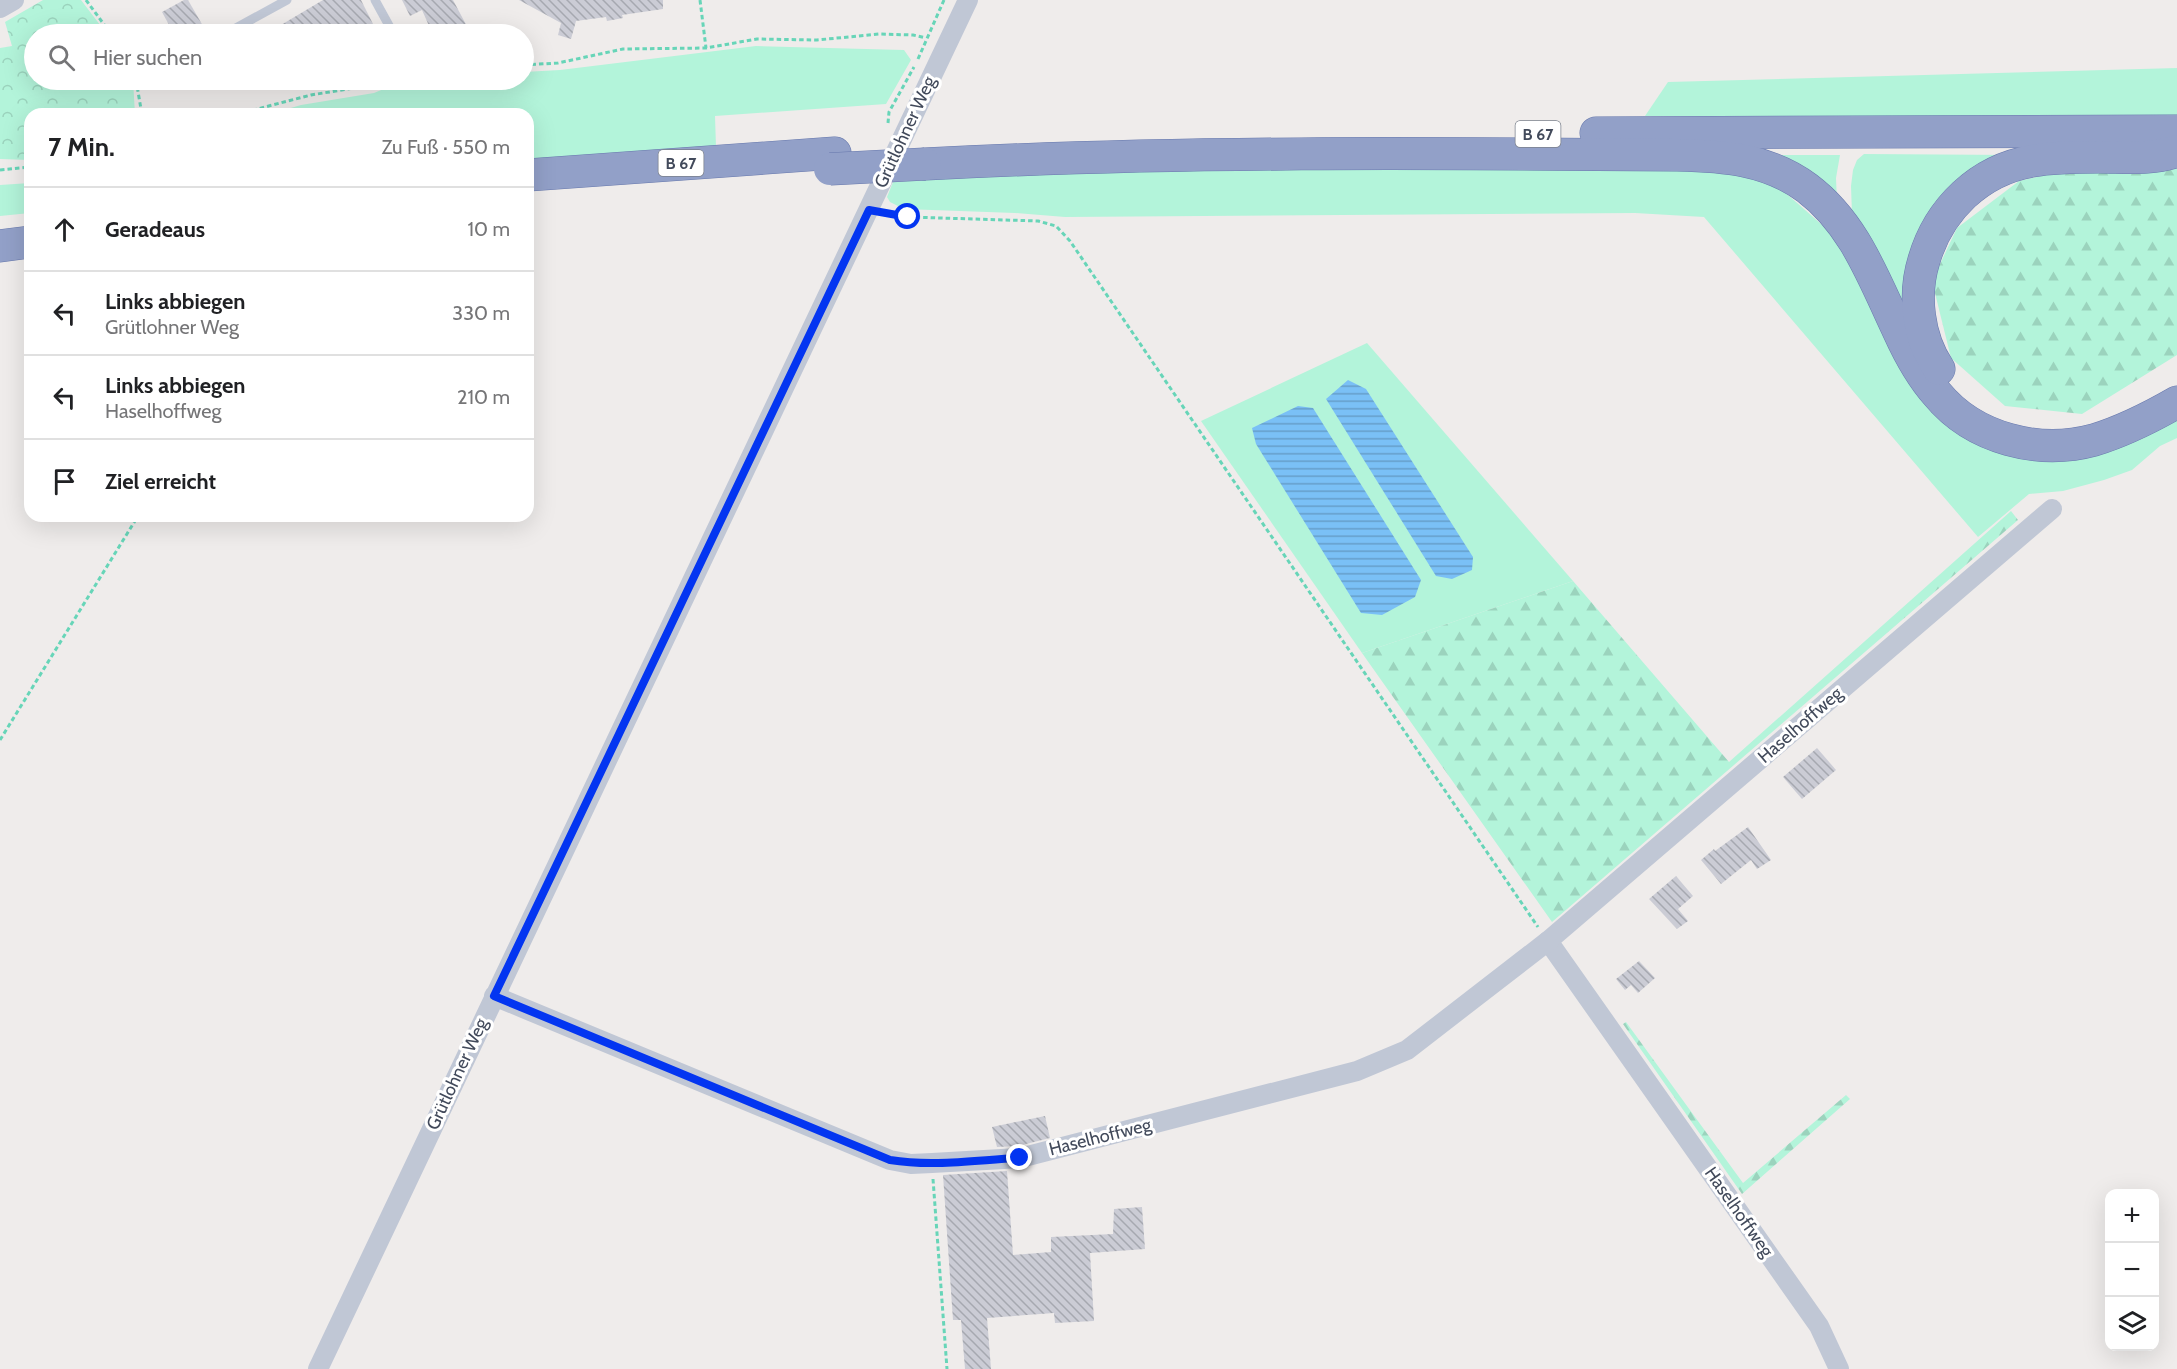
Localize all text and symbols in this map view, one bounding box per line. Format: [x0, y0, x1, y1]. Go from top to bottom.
search box [24, 24, 534, 90]
icon: search [45, 41, 78, 74]
text: Hier suchen [93, 44, 202, 71]
street label: Grütlohner Weg [870, 72, 941, 191]
road number: B 67 [1516, 121, 1560, 147]
text: 7 Min. [48, 131, 115, 163]
text: Zu Fuß · 550 m [382, 135, 510, 159]
road number: B 67 [658, 150, 704, 176]
route start [894, 203, 920, 229]
icon: ahead [48, 213, 81, 246]
text: Geradeaus [105, 216, 205, 243]
text: 10 m [467, 217, 510, 241]
text: Links abbiegen [105, 288, 245, 315]
icon: left [48, 297, 81, 330]
text: 330 m [452, 301, 510, 325]
text: Grütlohner Weg [105, 315, 239, 339]
text: Links abbiegen [105, 372, 245, 399]
icon: left [48, 381, 81, 414]
text: 210 m [457, 385, 510, 409]
text: Haselhoffweg [105, 399, 221, 423]
icon: arrive [48, 465, 81, 498]
text: Ziel erreicht [105, 468, 216, 495]
street label: Haselhoffweg [1753, 682, 1848, 768]
street label: Grütlohner Weg [422, 1014, 493, 1133]
street label: Haselhoffweg [1047, 1113, 1154, 1160]
route end [1006, 1144, 1032, 1170]
street label: Haselhoffweg [1700, 1163, 1779, 1262]
map controls [2105, 1189, 2159, 1351]
button: + [2105, 1189, 2159, 1243]
button: − [2105, 1243, 2159, 1297]
button: layers [2105, 1297, 2159, 1351]

